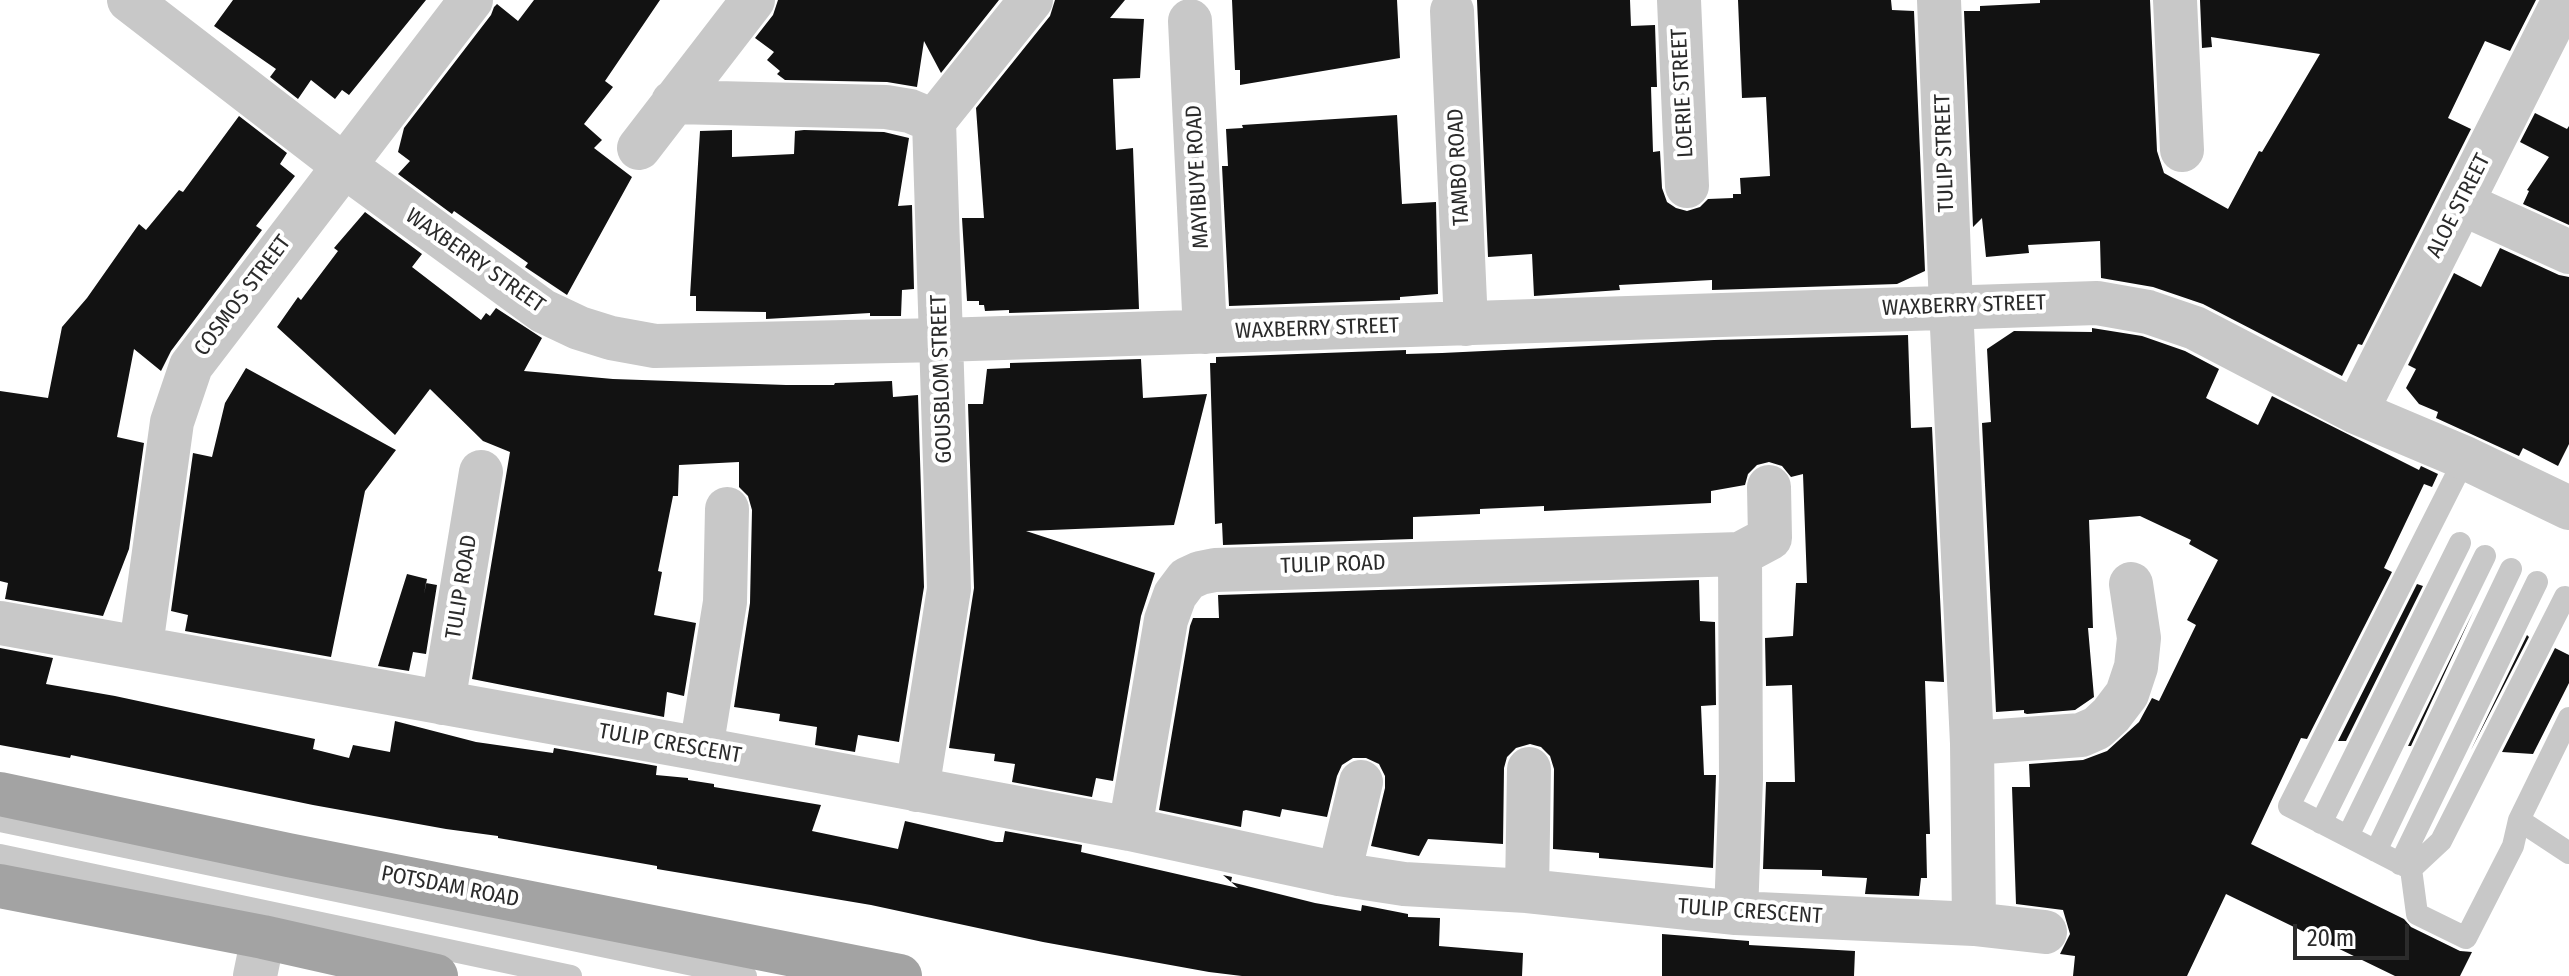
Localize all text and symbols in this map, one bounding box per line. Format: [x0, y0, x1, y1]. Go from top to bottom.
street label: LOERIE STREET [1666, 28, 1700, 158]
street label: TULIP STREET [1930, 93, 1960, 213]
street label: MAYIBUYE ROAD [1181, 104, 1215, 250]
street label: TAMBO ROAD [1443, 108, 1475, 226]
street label: ALOE STREET [2422, 150, 2496, 262]
street label: WAXBERRY STREET [400, 203, 550, 319]
street label: COSMOS STREET [189, 231, 297, 361]
street label: WAXBERRY STREET [1882, 290, 2046, 322]
street label: GOUSBLOM STREET [926, 294, 958, 464]
street label: WAXBERRY STREET [1235, 313, 1399, 345]
street label: TULIP ROAD [441, 533, 483, 641]
street label: TULIP ROAD [1280, 550, 1386, 580]
street label: TULIP CRESCENT [597, 718, 743, 770]
street label: POTSDAM ROAD [379, 861, 521, 913]
street label: TULIP CRESCENT [1677, 894, 1823, 930]
scale bar [2297, 908, 2413, 958]
text: 20 m [2307, 924, 2354, 952]

